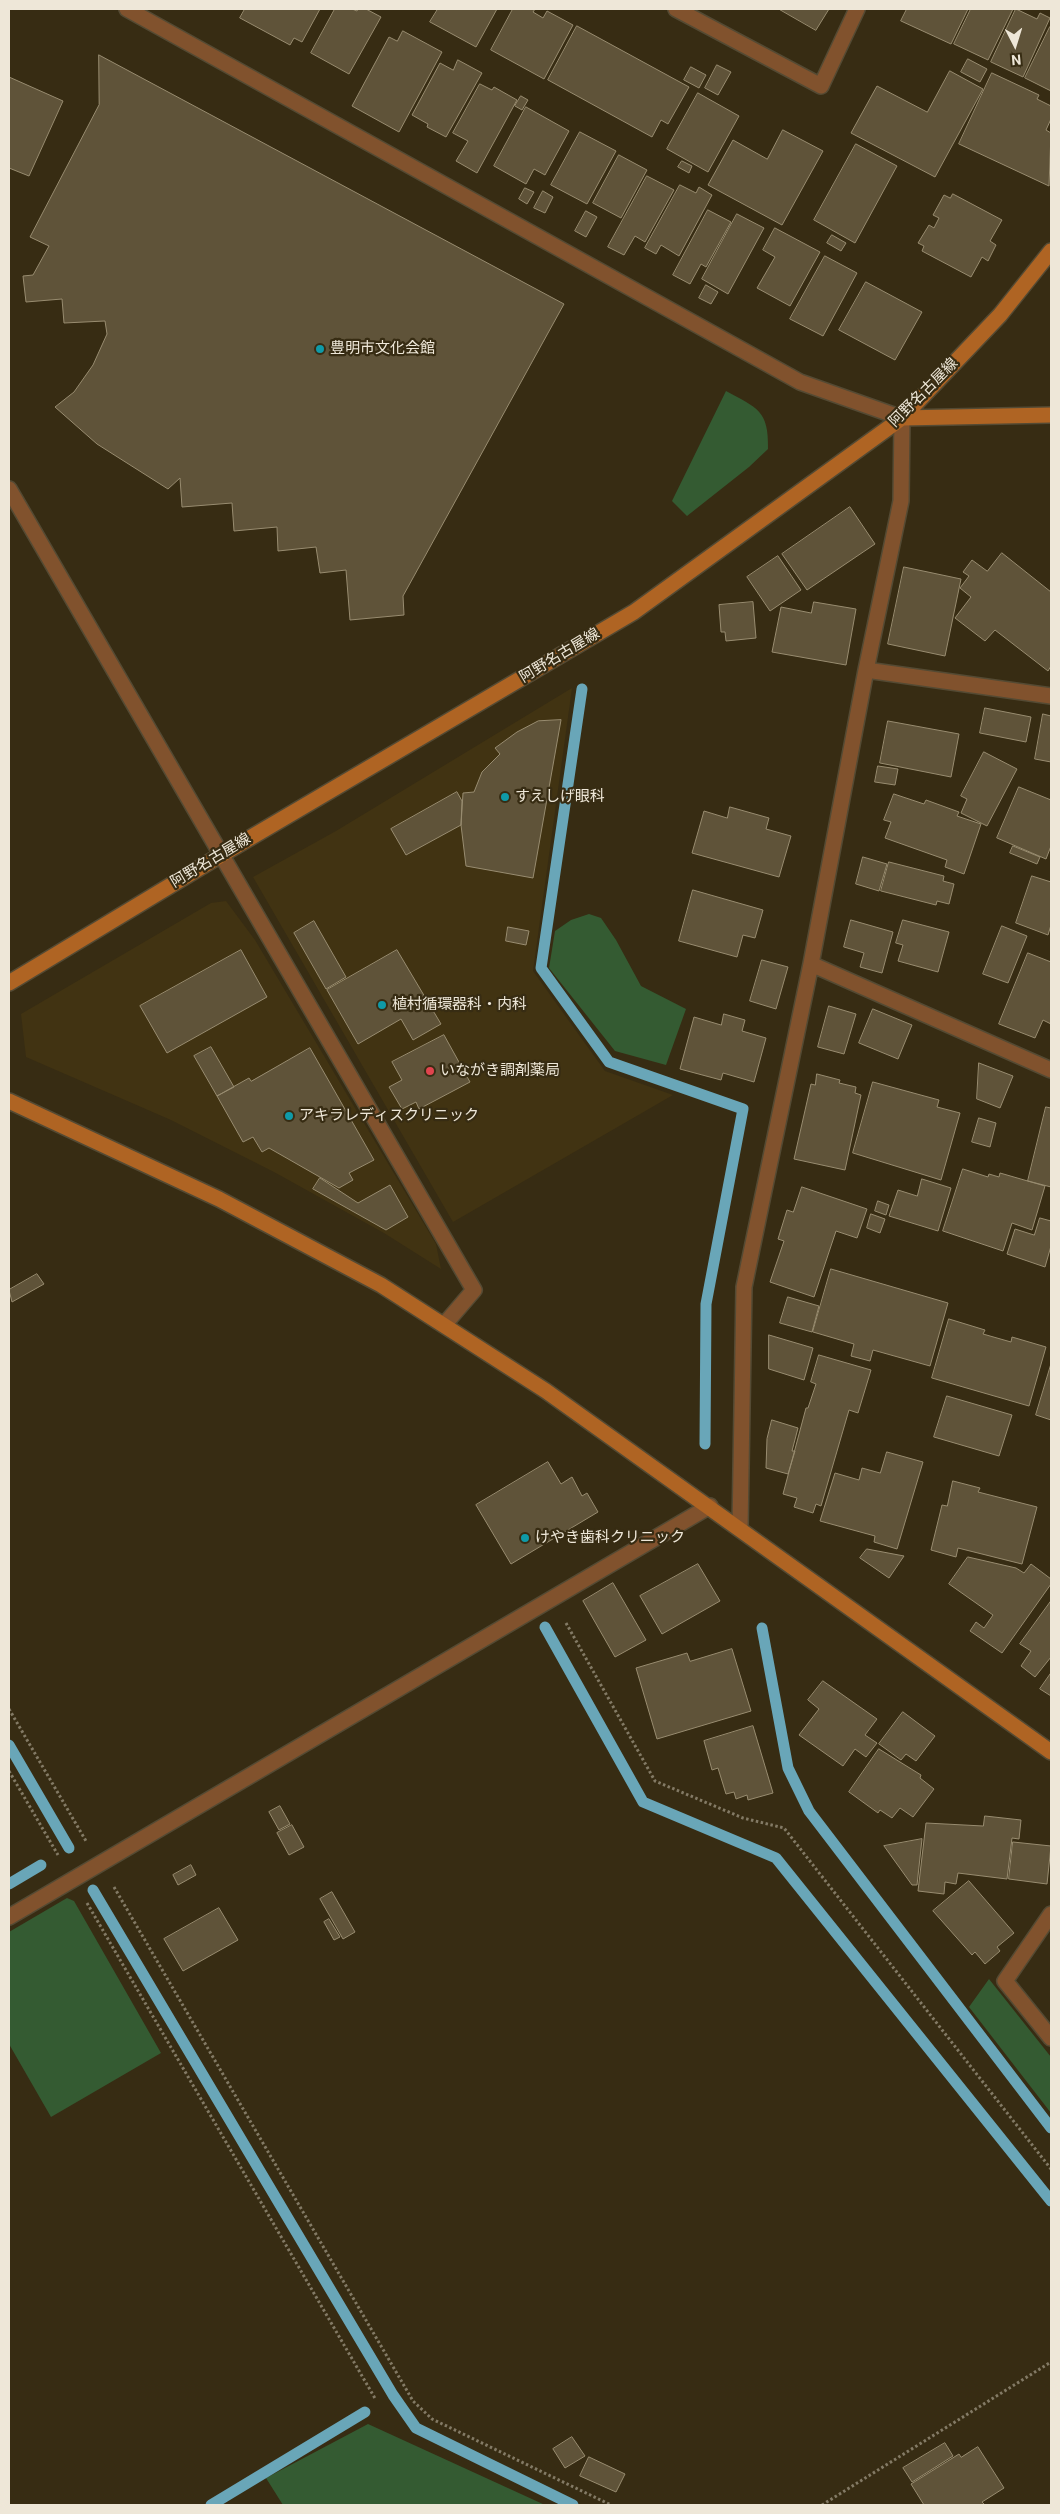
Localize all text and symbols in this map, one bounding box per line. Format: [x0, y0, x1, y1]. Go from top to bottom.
north arrow [990, 20, 1040, 70]
text: N [1011, 52, 1022, 68]
place label: 豊明市文化会館 [330, 340, 435, 358]
marker: 豊明市文化会館 [314, 343, 326, 355]
street label: 阿野名古屋線 [886, 355, 962, 431]
street label: 阿野名古屋線 [517, 625, 603, 687]
place label: すえしげ眼科 [515, 788, 605, 806]
marker: すえしげ眼科 [499, 791, 511, 803]
street label: 阿野名古屋線 [168, 830, 254, 892]
place label: 植村循環器科・内科 [392, 996, 527, 1014]
marker: 植村循環器科・内科 [376, 999, 388, 1011]
place label: いながき調剤薬局 [440, 1062, 560, 1080]
marker: いながき調剤薬局 [424, 1065, 436, 1077]
place label: アキラレディスクリニック [299, 1107, 479, 1125]
marker: アキラレディスクリニック [283, 1110, 295, 1122]
place label: けやき歯科クリニック [535, 1529, 685, 1547]
marker: けやき歯科クリニック [519, 1532, 531, 1544]

